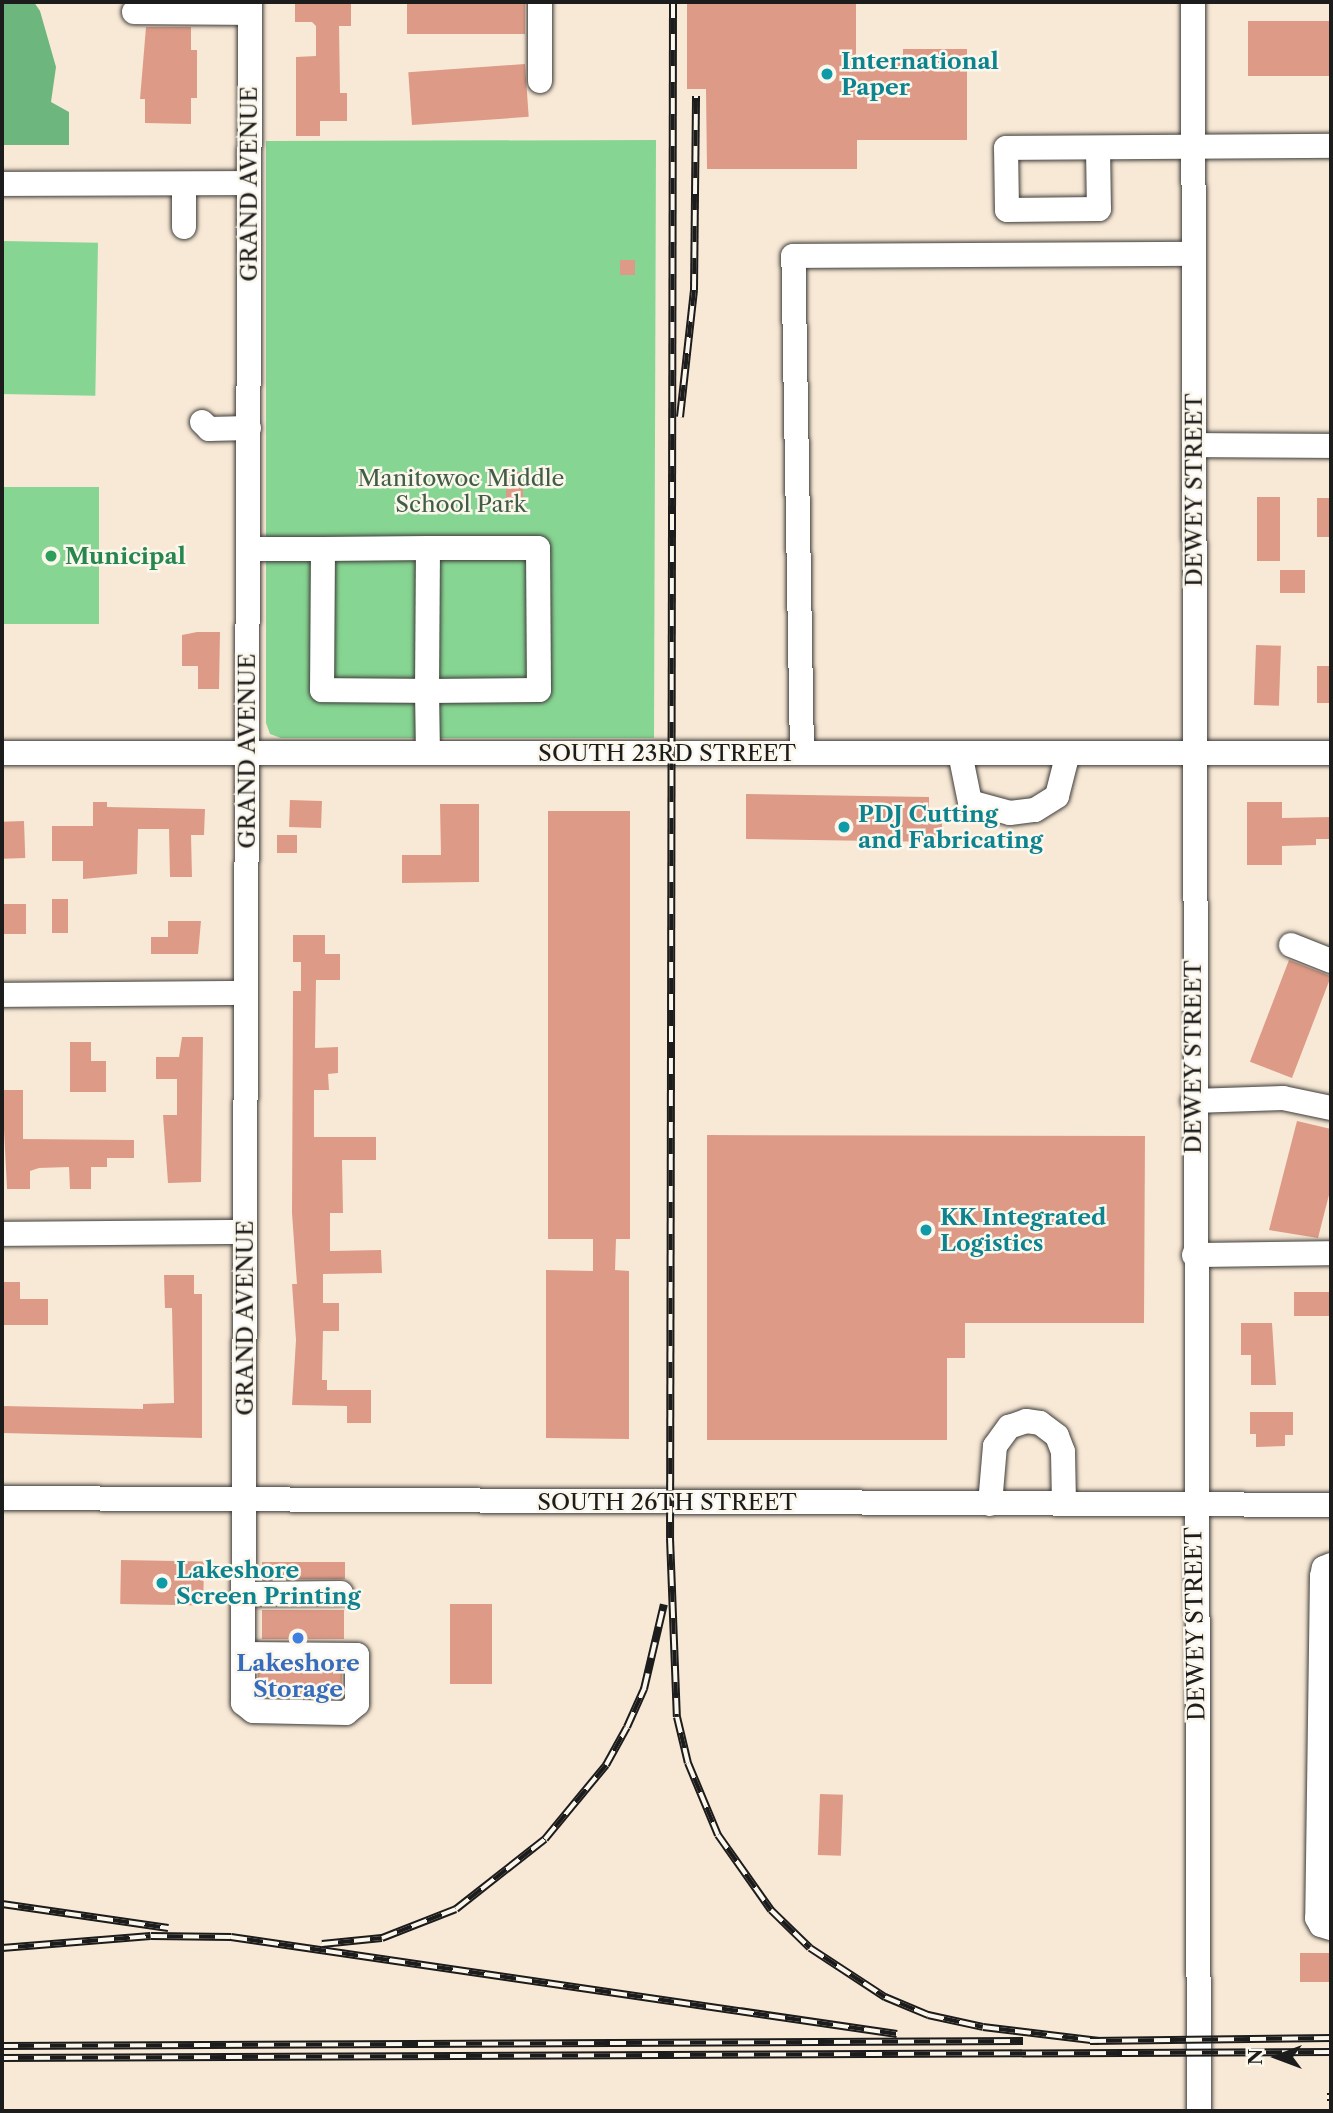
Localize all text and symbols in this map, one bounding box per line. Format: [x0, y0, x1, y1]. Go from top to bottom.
place label: International Paper [841, 47, 999, 101]
marker: International Paper [819, 66, 835, 82]
street label: GRAND AVENUE [235, 86, 263, 282]
street label: DEWEY STREET [1180, 393, 1208, 587]
park label: Manitowoc Middle School Park [358, 464, 564, 518]
place label: Municipal [65, 542, 186, 570]
marker: Municipal [43, 548, 59, 564]
street label: GRAND AVENUE [233, 653, 261, 849]
street label: SOUTH 23RD STREET [538, 739, 796, 767]
place label: PDJ Cutting and Fabricating [858, 800, 1043, 854]
marker: PDJ Cutting and Fabricating [836, 819, 852, 835]
street label: DEWEY STREET [1179, 960, 1207, 1154]
place label: KK Integrated Logistics [940, 1203, 1107, 1257]
street label: GRAND AVENUE [231, 1220, 259, 1416]
marker: KK Integrated Logistics [918, 1222, 934, 1238]
street label: SOUTH 26TH STREET [537, 1488, 797, 1516]
street label: DEWEY STREET [1180, 1527, 1210, 1721]
place label: Lakeshore Screen Printing [176, 1556, 361, 1610]
marker: Lakeshore Screen Printing [154, 1575, 170, 1591]
marker: Lakeshore Storage [290, 1630, 306, 1646]
place label: Lakeshore Storage [236, 1649, 360, 1703]
north arrow [1242, 2022, 1312, 2092]
text: N [1244, 2049, 1267, 2065]

